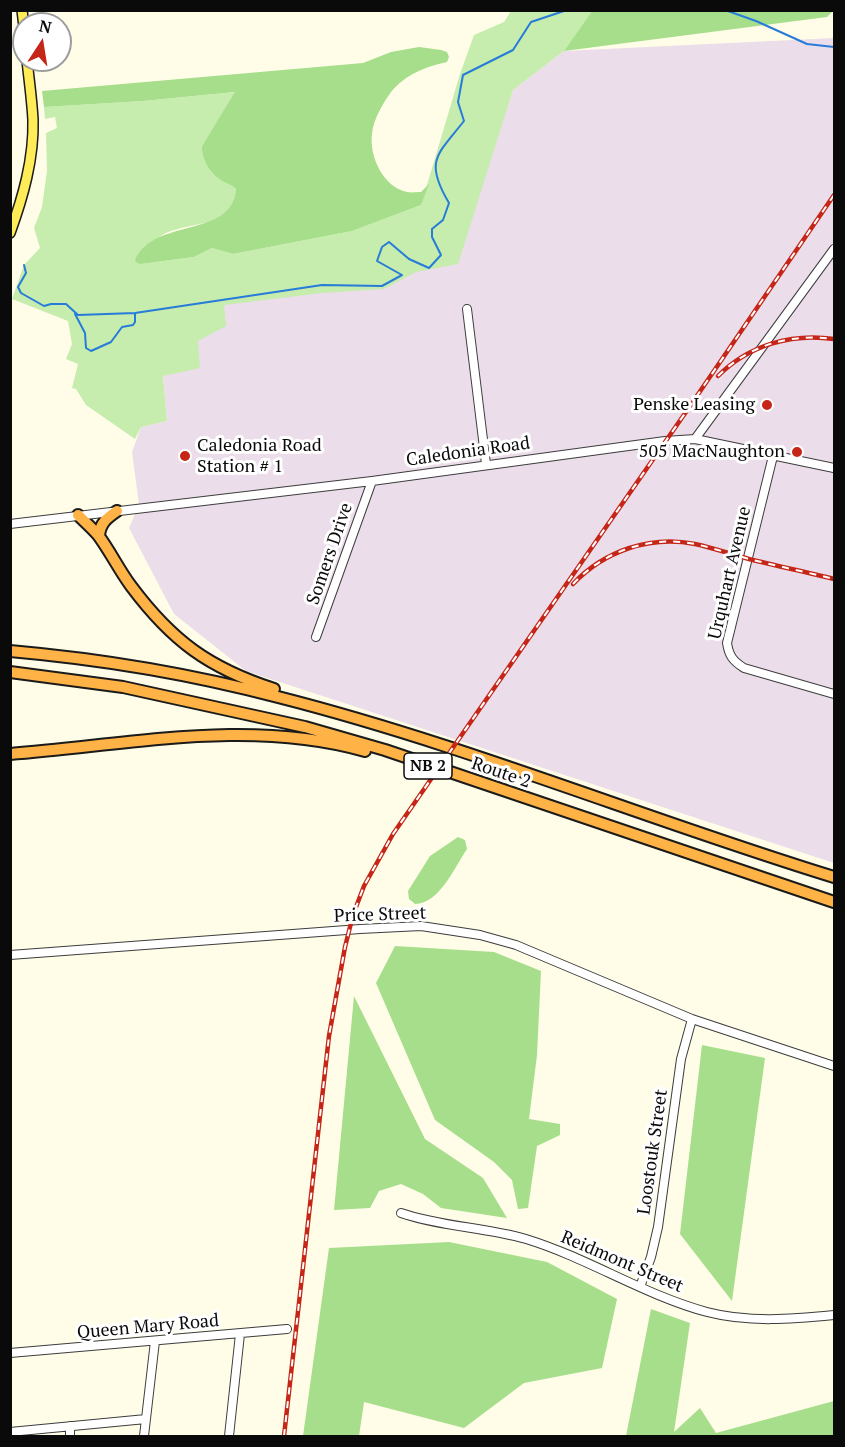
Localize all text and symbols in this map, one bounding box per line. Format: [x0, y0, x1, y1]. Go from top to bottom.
north arrow [12, 12, 72, 72]
text: N [37, 14, 54, 38]
place label: Penske Leasing [633, 394, 755, 416]
marker: Penske Leasing [760, 398, 774, 412]
street label: Caledonia Road [405, 433, 531, 471]
place label: Caledonia Road Station # 1 [197, 435, 322, 478]
place label: 505 MacNaughton [639, 441, 785, 463]
marker: 505 MacNaughton [790, 445, 804, 459]
marker: Caledonia Road Station # 1 [178, 449, 192, 463]
street label: Somers Drive [303, 500, 357, 608]
street label: Urquhart Avenue [704, 504, 756, 642]
road number: NB 2 [404, 753, 452, 779]
street label: Route 2 [469, 753, 533, 793]
street label: Price Street [333, 903, 427, 927]
street label: Loostouk Street [634, 1088, 672, 1216]
street label: Reidmont Street [558, 1226, 686, 1298]
street label: Queen Mary Road [76, 1310, 220, 1344]

